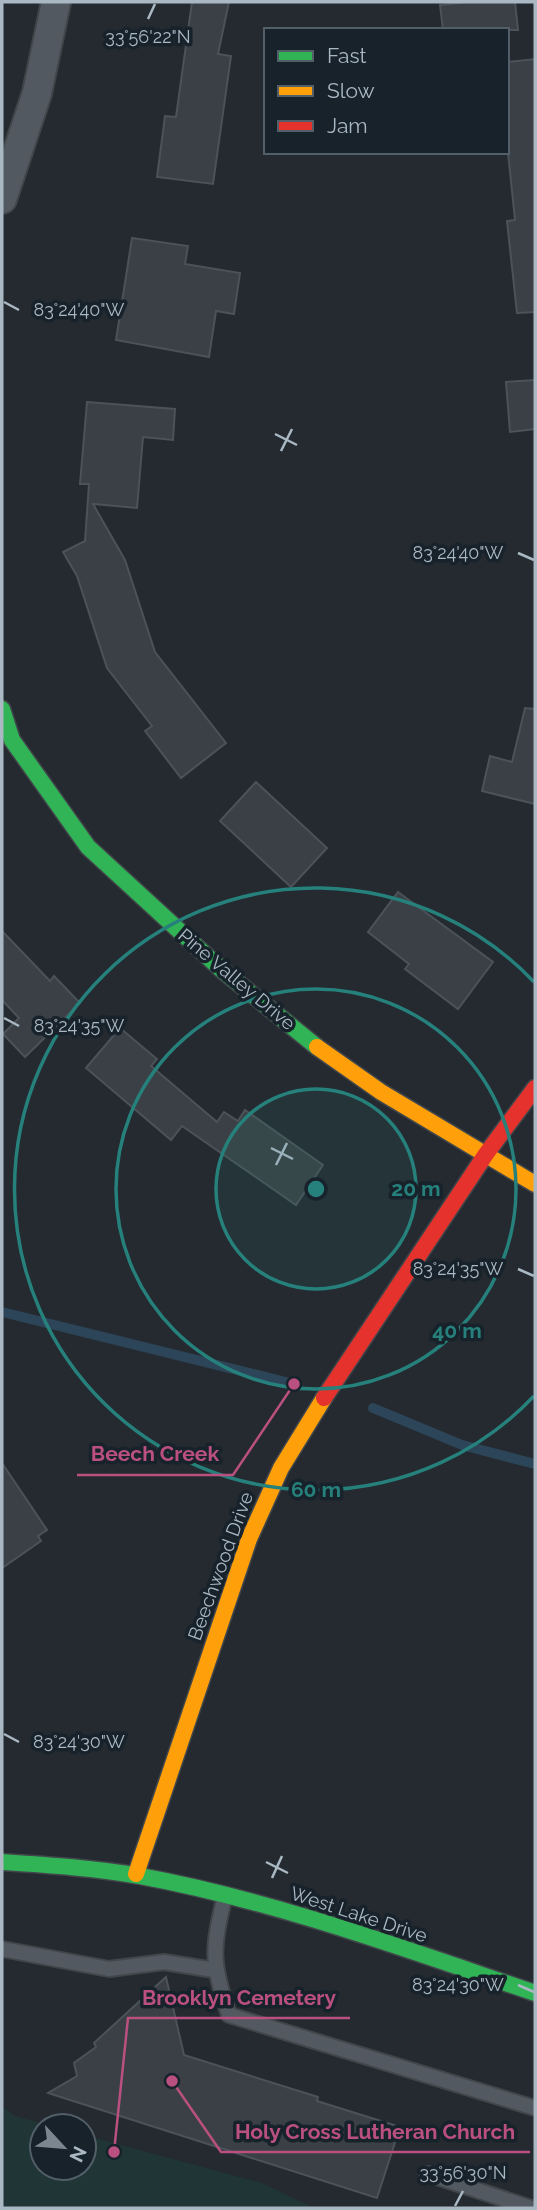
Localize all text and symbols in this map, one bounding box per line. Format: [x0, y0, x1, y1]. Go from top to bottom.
text: 33°56'22"N [105, 26, 191, 47]
legend [264, 28, 509, 154]
text: Fast [327, 43, 367, 68]
text: Slow [327, 78, 375, 103]
text: Jam [327, 113, 368, 138]
text: 83°24'40"W [34, 299, 125, 320]
text: 83°24'40"W [413, 542, 504, 563]
street label: Pine Valley Drive [174, 924, 300, 1034]
text: 83°24'35"W [34, 1015, 125, 1036]
text: 20 m [391, 1176, 441, 1201]
centre of rings [304, 1177, 328, 1201]
text: 83°24'35"W [413, 1258, 504, 1279]
text: 40 m [432, 1318, 482, 1343]
callout: Beech Creek [77, 1433, 233, 1475]
text: Beech Creek [91, 1441, 219, 1466]
text: 60 m [291, 1477, 341, 1502]
street label: Beechwood Drive [183, 1489, 257, 1643]
text: 83°24'30"W [33, 1731, 125, 1752]
street label: West Lake Drive [288, 1882, 430, 1946]
text: 83°24'30"W [412, 1974, 504, 1995]
callout: Brooklyn Cemetery [128, 1976, 350, 2018]
text: Brooklyn Cemetery [142, 1985, 336, 2010]
callout: Holy Cross Lutheran Church [221, 2110, 530, 2152]
north arrow [28, 2112, 98, 2182]
text: Holy Cross Lutheran Church [235, 2119, 515, 2144]
text: N [65, 2143, 91, 2166]
text: 33°56'30"N [419, 2162, 507, 2183]

